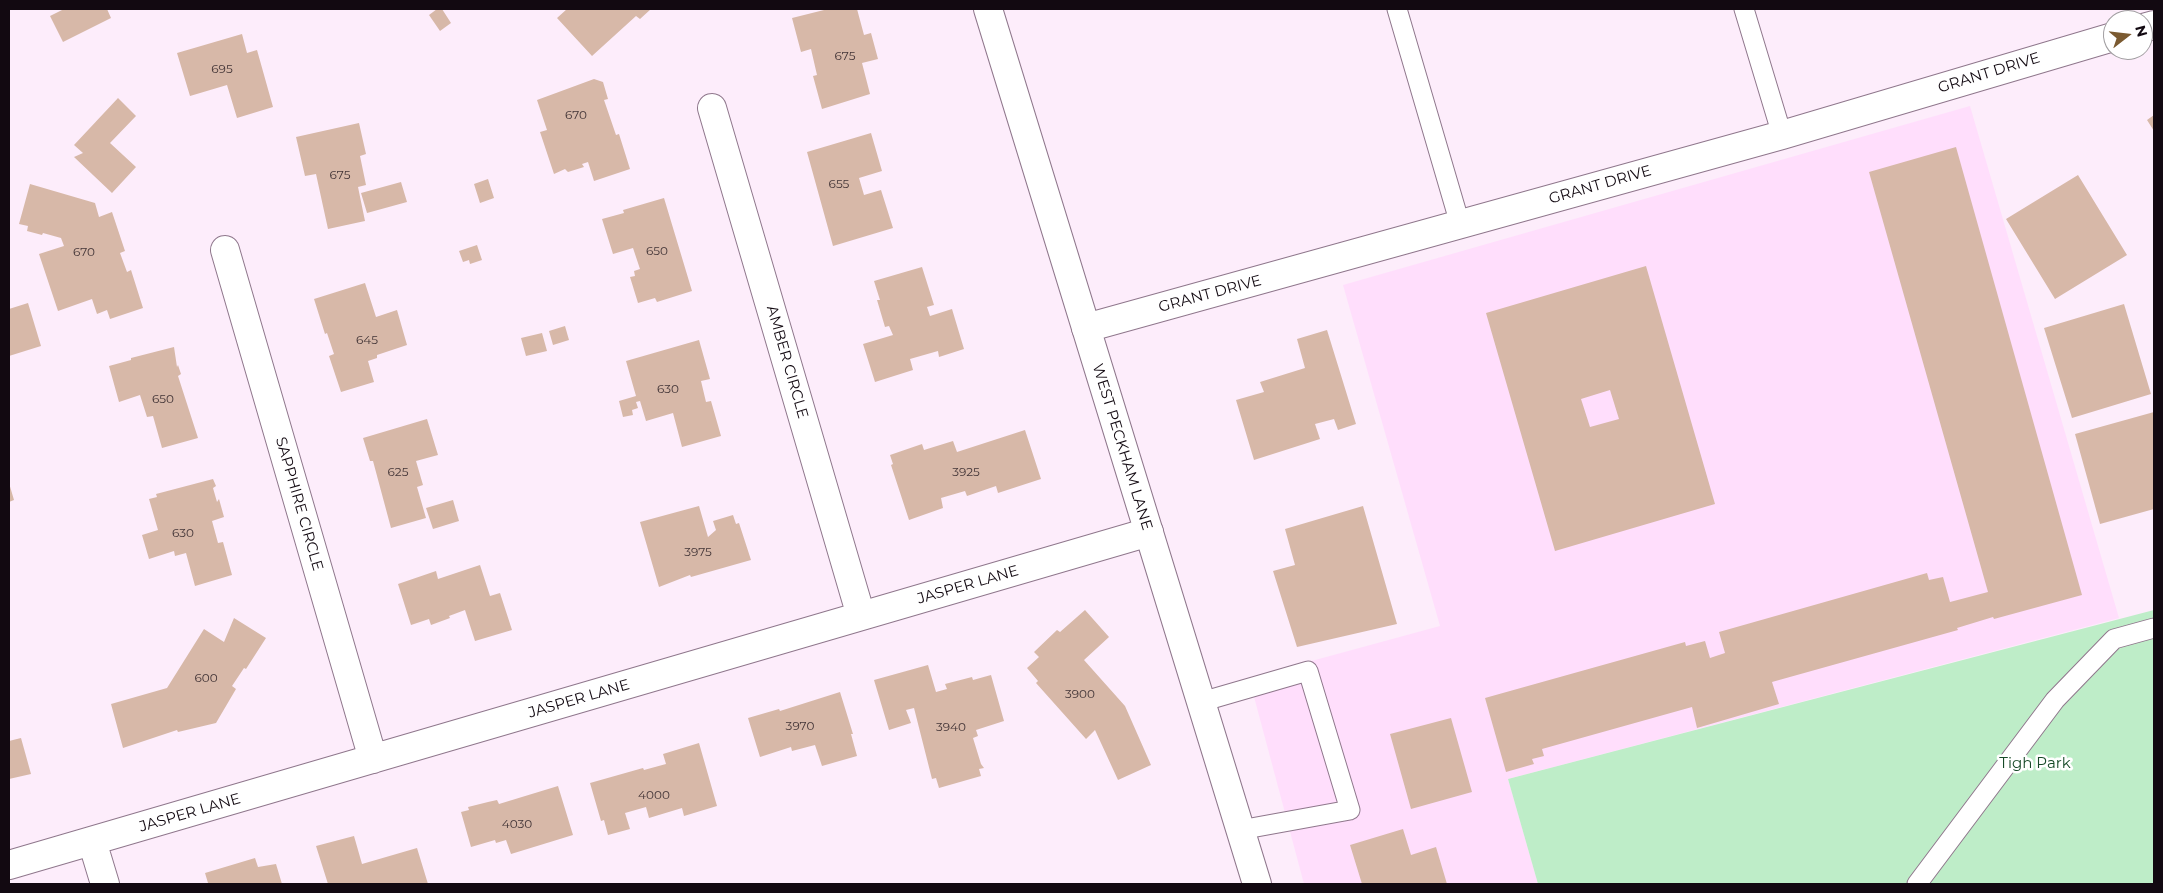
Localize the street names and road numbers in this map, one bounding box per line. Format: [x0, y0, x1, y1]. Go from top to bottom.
street label: GRANT DRIVE [1936, 49, 2042, 97]
street label: GRANT DRIVE [1547, 162, 1653, 208]
street label: GRANT DRIVE [1157, 272, 1263, 316]
street label: AMBER CIRCLE [762, 303, 812, 421]
street label: WEST PECKHAM LANE [1088, 362, 1156, 532]
street label: SAPPHIRE CIRCLE [271, 435, 327, 573]
street label: JASPER LANE [915, 562, 1021, 608]
street label: JASPER LANE [526, 676, 632, 722]
street label: JASPER LANE [137, 790, 243, 836]

